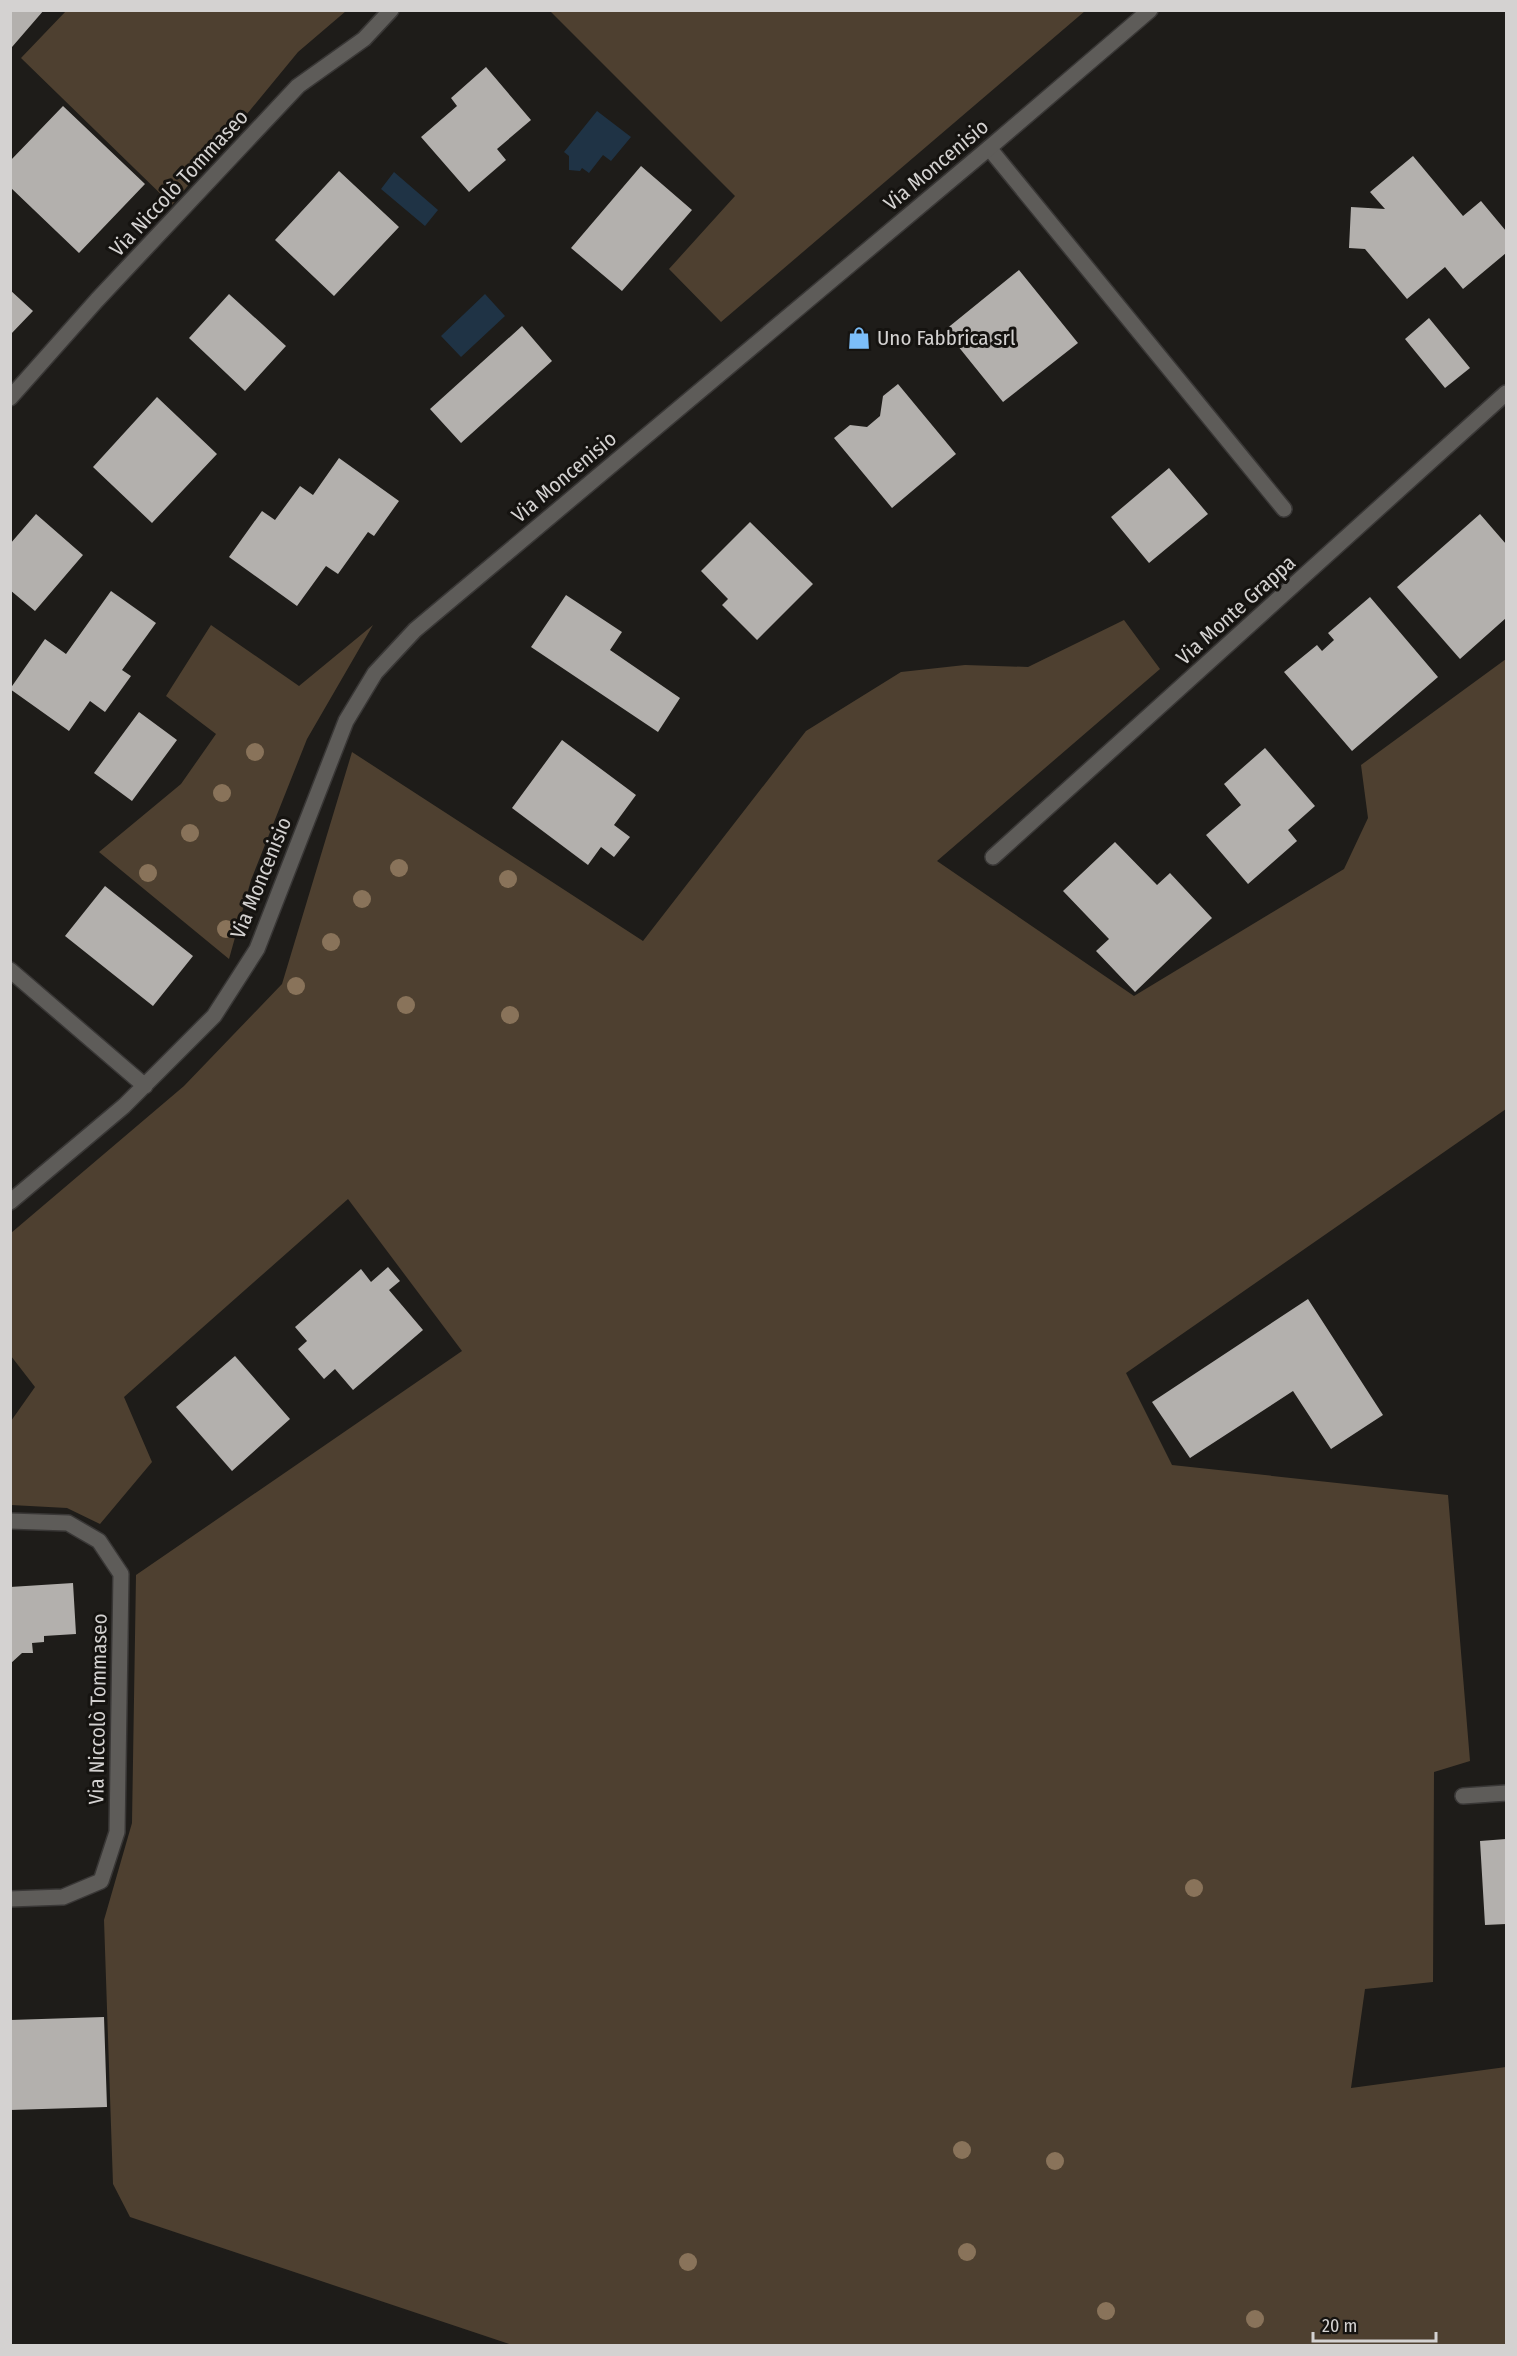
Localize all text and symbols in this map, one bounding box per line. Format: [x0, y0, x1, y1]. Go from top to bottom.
street label: Via Niccolò Tommaseo [104, 104, 254, 262]
street label: Via Moncenisio [878, 114, 994, 216]
shop icon: Uno Fabbrica srl [846, 325, 872, 351]
place label: Uno Fabbrica srl [877, 325, 1016, 351]
street label: Via Moncenisio [506, 426, 622, 528]
street label: Via Monte Grappa [1171, 550, 1301, 670]
street label: Via Moncenisio [225, 813, 297, 943]
street label: Via Niccolò Tommaseo [83, 1613, 113, 1805]
scale bar [1313, 2305, 1436, 2343]
text: 20 m [1322, 2315, 1357, 2337]

